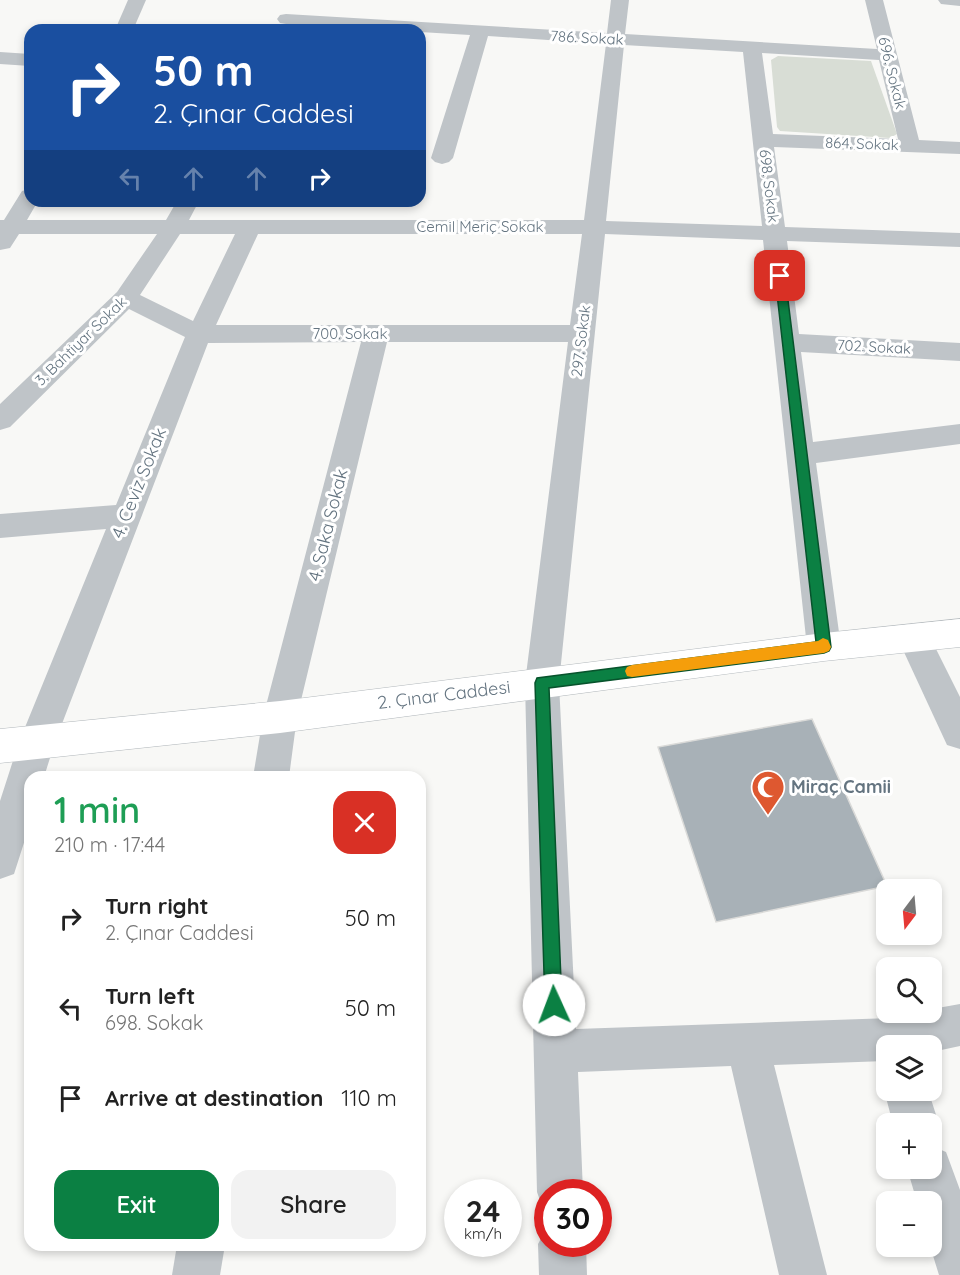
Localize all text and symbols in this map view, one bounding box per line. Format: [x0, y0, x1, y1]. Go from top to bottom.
street label: 786. Sokak [550, 26, 624, 49]
street label: 696. Sokak [874, 35, 911, 111]
text: 50 m [153, 44, 253, 97]
icon: right [54, 48, 132, 126]
text: 2. Çınar Caddesi [153, 96, 354, 130]
street label: 864. Sokak [825, 133, 899, 154]
street label: 698. Sokak [756, 148, 783, 224]
icon: left [114, 162, 147, 195]
icon: ahead [177, 162, 210, 195]
icon: ahead [240, 162, 273, 195]
icon: right [303, 162, 336, 195]
street label: Cemil Meriç Sokak [416, 217, 544, 236]
pin [754, 250, 805, 301]
icon: arrive [763, 259, 796, 292]
street label: 3. Bahtiyar Sokak [31, 292, 131, 389]
street label: 297. Sokak [567, 304, 594, 378]
street label: 700. Sokak [313, 324, 387, 343]
street label: 702. Sokak [836, 335, 912, 358]
street label: 4. Ceviz Sokak [106, 424, 171, 542]
street label: 4. Saka Sokak [302, 466, 353, 584]
street label: 2. Çınar Caddesi [376, 675, 512, 714]
mosque icon: Miraç Camii [750, 769, 786, 816]
place label: Miraç Camii [791, 775, 891, 798]
text: 1 min [54, 787, 140, 832]
button: close [333, 791, 396, 854]
text: 210 m · 17:44 [54, 832, 165, 857]
north arrow [876, 879, 942, 945]
map controls [876, 879, 942, 1257]
text: Turn right [105, 892, 209, 920]
icon: right [54, 902, 87, 935]
text: 50 m [345, 904, 396, 932]
text: 2. Çınar Caddesi [105, 920, 254, 945]
button: search [876, 957, 942, 1023]
position arrow [522, 973, 586, 1037]
text: Turn left [105, 982, 195, 1010]
icon: left [54, 992, 87, 1025]
text: 50 m [345, 994, 396, 1022]
text: 698. Sokak [105, 1010, 204, 1035]
button: layers [876, 1035, 942, 1101]
icon: arrive [54, 1082, 87, 1115]
text: Arrive at destination [105, 1084, 323, 1112]
text: 110 m [341, 1084, 397, 1112]
button: + [876, 1113, 942, 1179]
button: Exit [54, 1170, 219, 1239]
button: Share [231, 1170, 396, 1239]
speed limit sign: 30 [534, 1179, 612, 1257]
button: − [876, 1191, 942, 1257]
text: 24 [466, 1192, 500, 1230]
text: km/h [464, 1224, 502, 1243]

